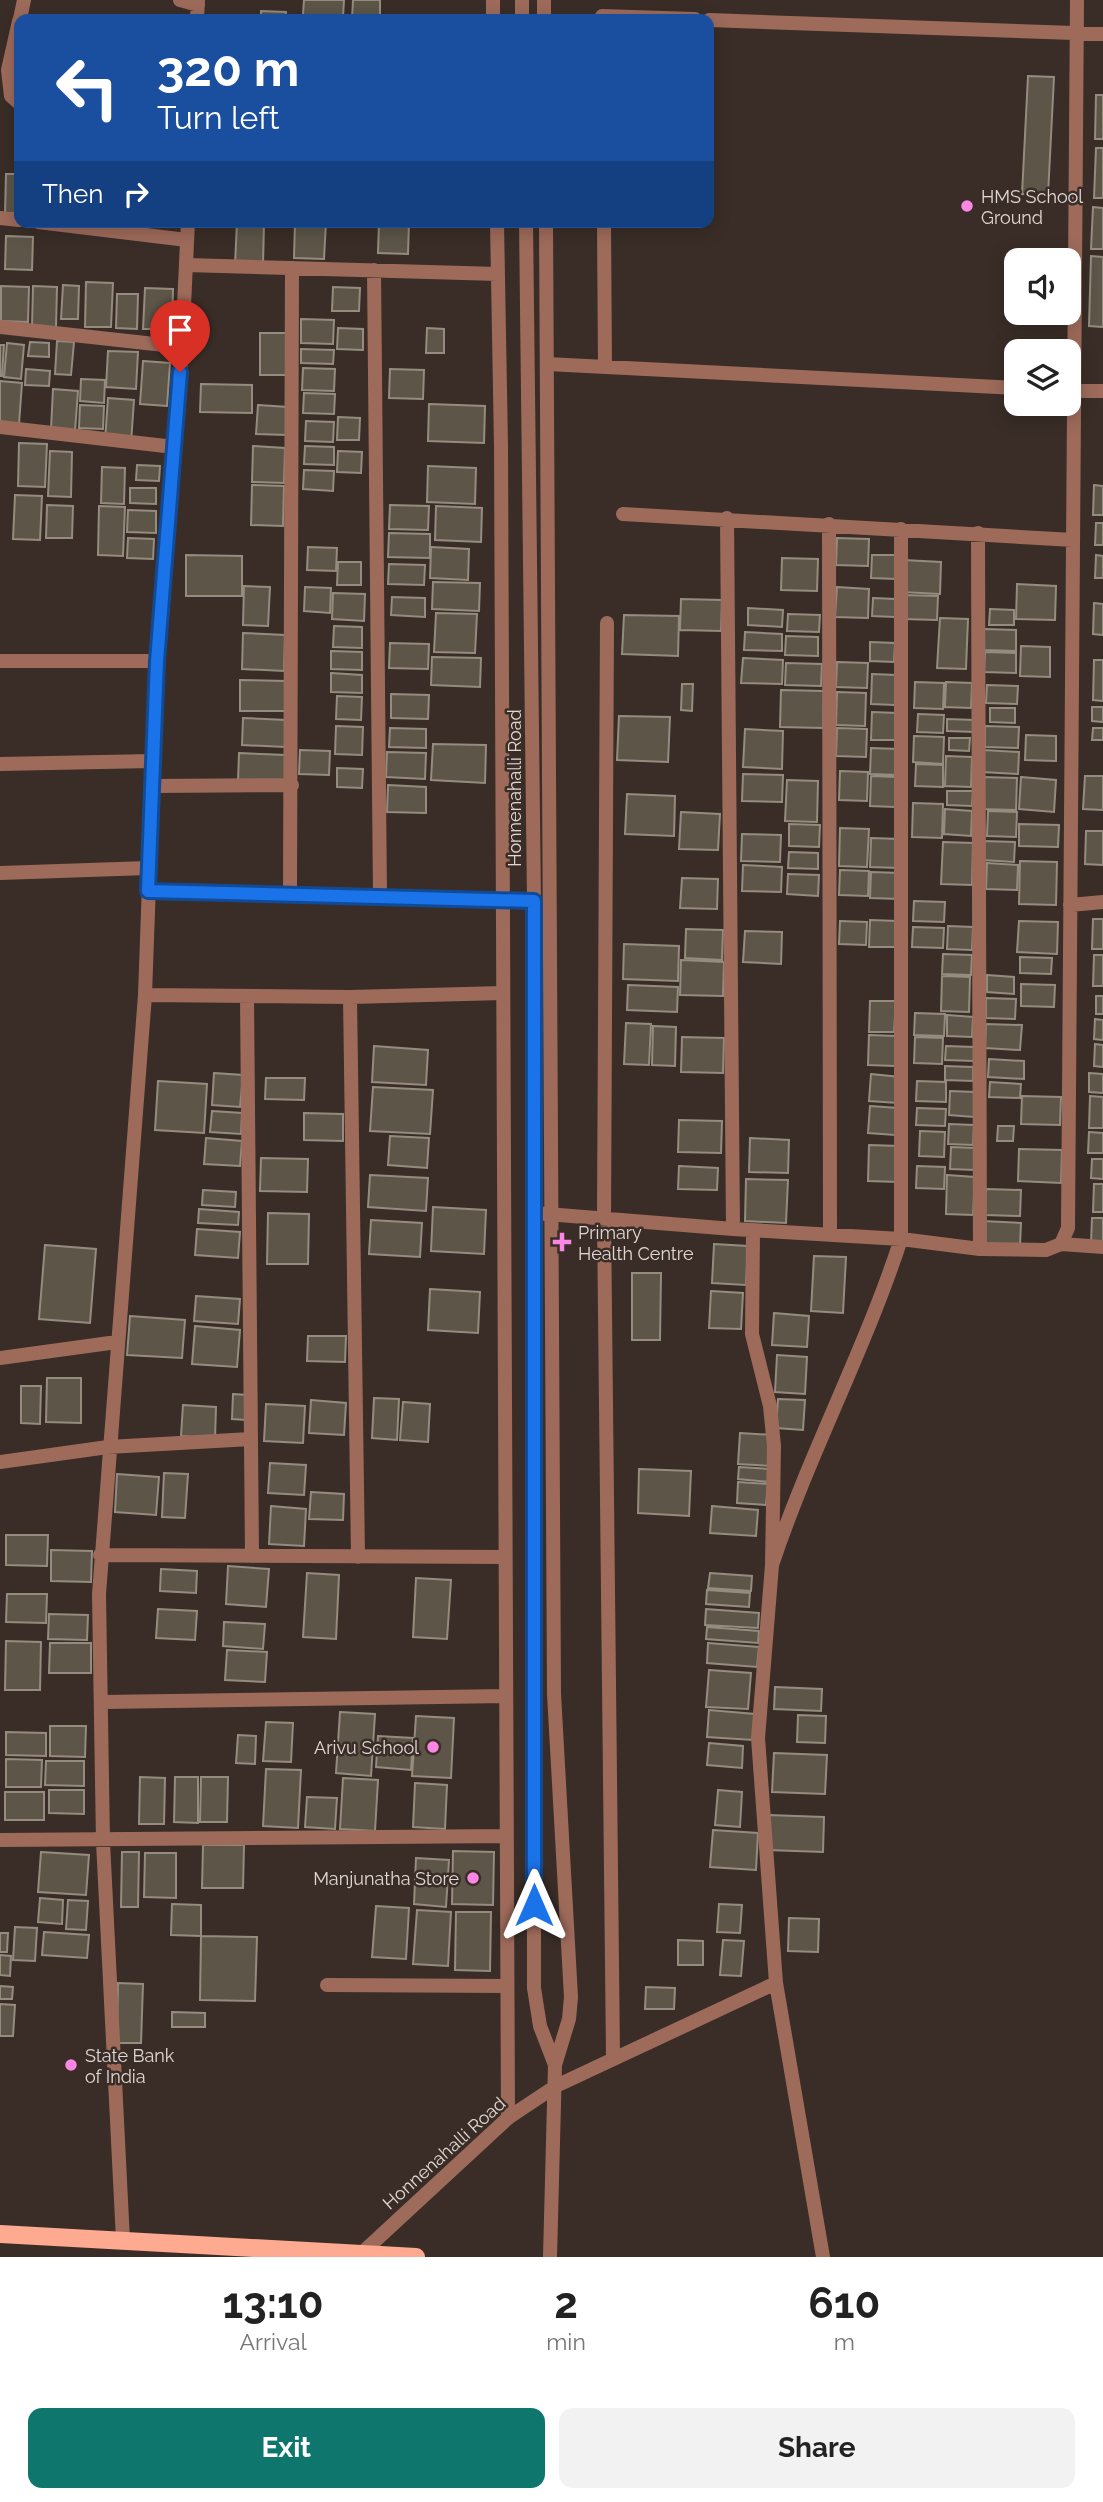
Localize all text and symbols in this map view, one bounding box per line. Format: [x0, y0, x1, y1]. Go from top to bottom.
text: 320 m [157, 40, 299, 97]
icon: left [42, 42, 133, 133]
text: Turn left [157, 99, 279, 136]
icon: right [117, 175, 155, 213]
text: Then [42, 179, 103, 209]
place label: HMS School Ground [981, 186, 1083, 228]
marker: HMS School Ground [959, 198, 975, 214]
map controls [1004, 248, 1081, 416]
button: sound [1004, 248, 1081, 325]
pin [150, 300, 210, 372]
icon: arrive [161, 311, 199, 349]
button: layers [1004, 339, 1081, 416]
street label: Honnenahalli Road [504, 709, 525, 867]
place label: Primary Health Centre [578, 1222, 694, 1264]
marker: Primary Health Centre [552, 1232, 572, 1252]
place label: Arivu School [314, 1737, 419, 1758]
marker: Arivu School [425, 1739, 441, 1755]
place label: Manjunatha Store [313, 1868, 459, 1889]
position arrow [497, 1868, 571, 1942]
marker: Manjunatha Store [465, 1870, 481, 1886]
place label: State Bank of India [85, 2045, 175, 2087]
marker: State Bank of India [63, 2057, 79, 2073]
street label: Honnenahalli Road [378, 2093, 510, 2213]
text: 13:10 [223, 2279, 324, 2328]
text: 2 [554, 2279, 578, 2328]
text: 610 [808, 2279, 880, 2328]
text: Arrival [239, 2328, 307, 2355]
text: min [546, 2328, 586, 2355]
text: m [834, 2328, 855, 2355]
button: Exit [28, 2408, 545, 2488]
button: Share [559, 2408, 1075, 2488]

